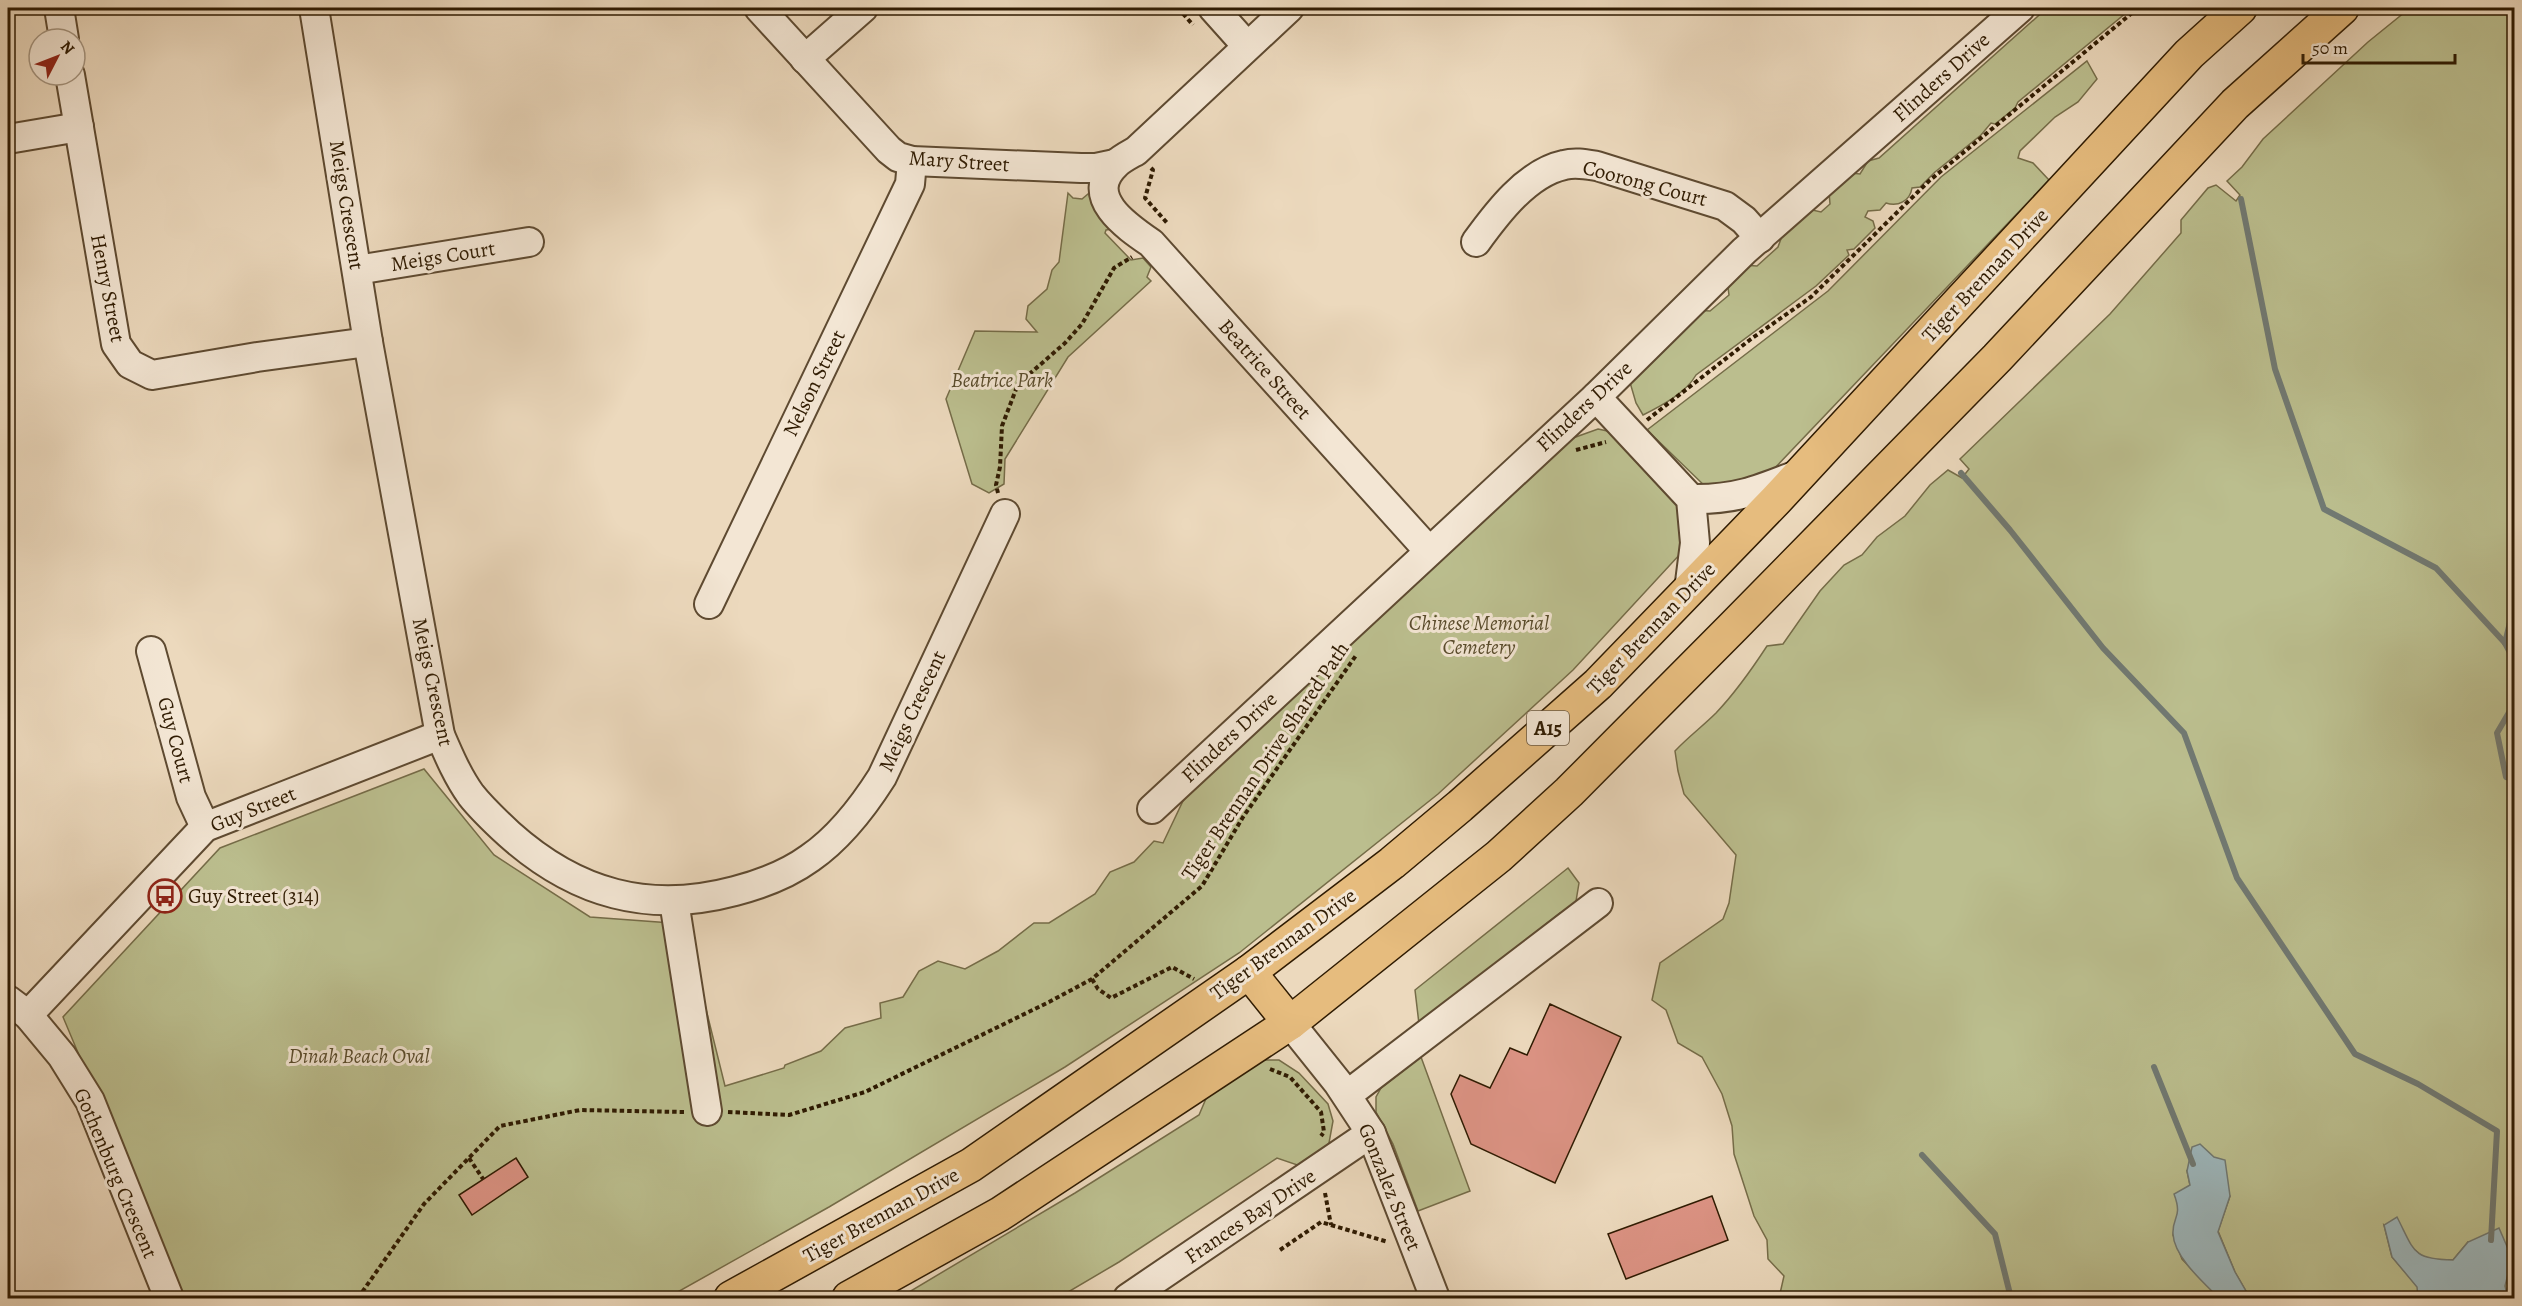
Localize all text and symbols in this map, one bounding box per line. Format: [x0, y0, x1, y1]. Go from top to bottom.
street label: Flinders Drive [1886, 26, 1996, 128]
north arrow [27, 27, 87, 87]
scale bar [2303, 27, 2454, 65]
text: N [55, 36, 80, 60]
text: 50 m [2312, 36, 2348, 60]
street label: Meigs Crescent [323, 138, 371, 272]
street label: Mary Street [908, 144, 1010, 178]
street label: Coorong Court [1580, 153, 1710, 213]
street label: Tiger Brennan Drive [1915, 202, 2055, 348]
street label: Henry Street [84, 231, 132, 345]
street label: Meigs Court [389, 234, 497, 278]
street label: Beatrice Street [1212, 313, 1318, 425]
street label: Nelson Street [776, 325, 852, 441]
street label: Flinders Drive [1530, 354, 1638, 458]
park label: Beatrice Park [951, 366, 1053, 394]
street label: Tiger Brennan Drive [1580, 556, 1722, 700]
park label: Chinese Memorial Cemetery [1409, 609, 1550, 661]
street label: Meigs Crescent [406, 615, 460, 749]
street label: Tiger Brennan Drive Shared Path [1175, 636, 1355, 886]
street label: Meigs Crescent [872, 646, 952, 776]
street label: Flinders Drive [1175, 685, 1283, 789]
street label: Guy Court [151, 694, 201, 786]
road number: A15 [1527, 711, 1569, 745]
street label: Guy Street [206, 779, 300, 839]
bus stop icon: Guy Street (314) [147, 878, 183, 914]
place label: Guy Street (314) [188, 882, 319, 910]
street label: Tiger Brennan Drive [1204, 882, 1362, 1006]
park label: Dinah Beach Oval [288, 1042, 430, 1070]
street label: Gothenburg Crescent [67, 1083, 165, 1263]
street label: Gonzalez Street [1352, 1119, 1428, 1255]
street label: Tiger Brennan Drive [798, 1161, 964, 1269]
street label: Frances Bay Drive [1179, 1162, 1321, 1270]

